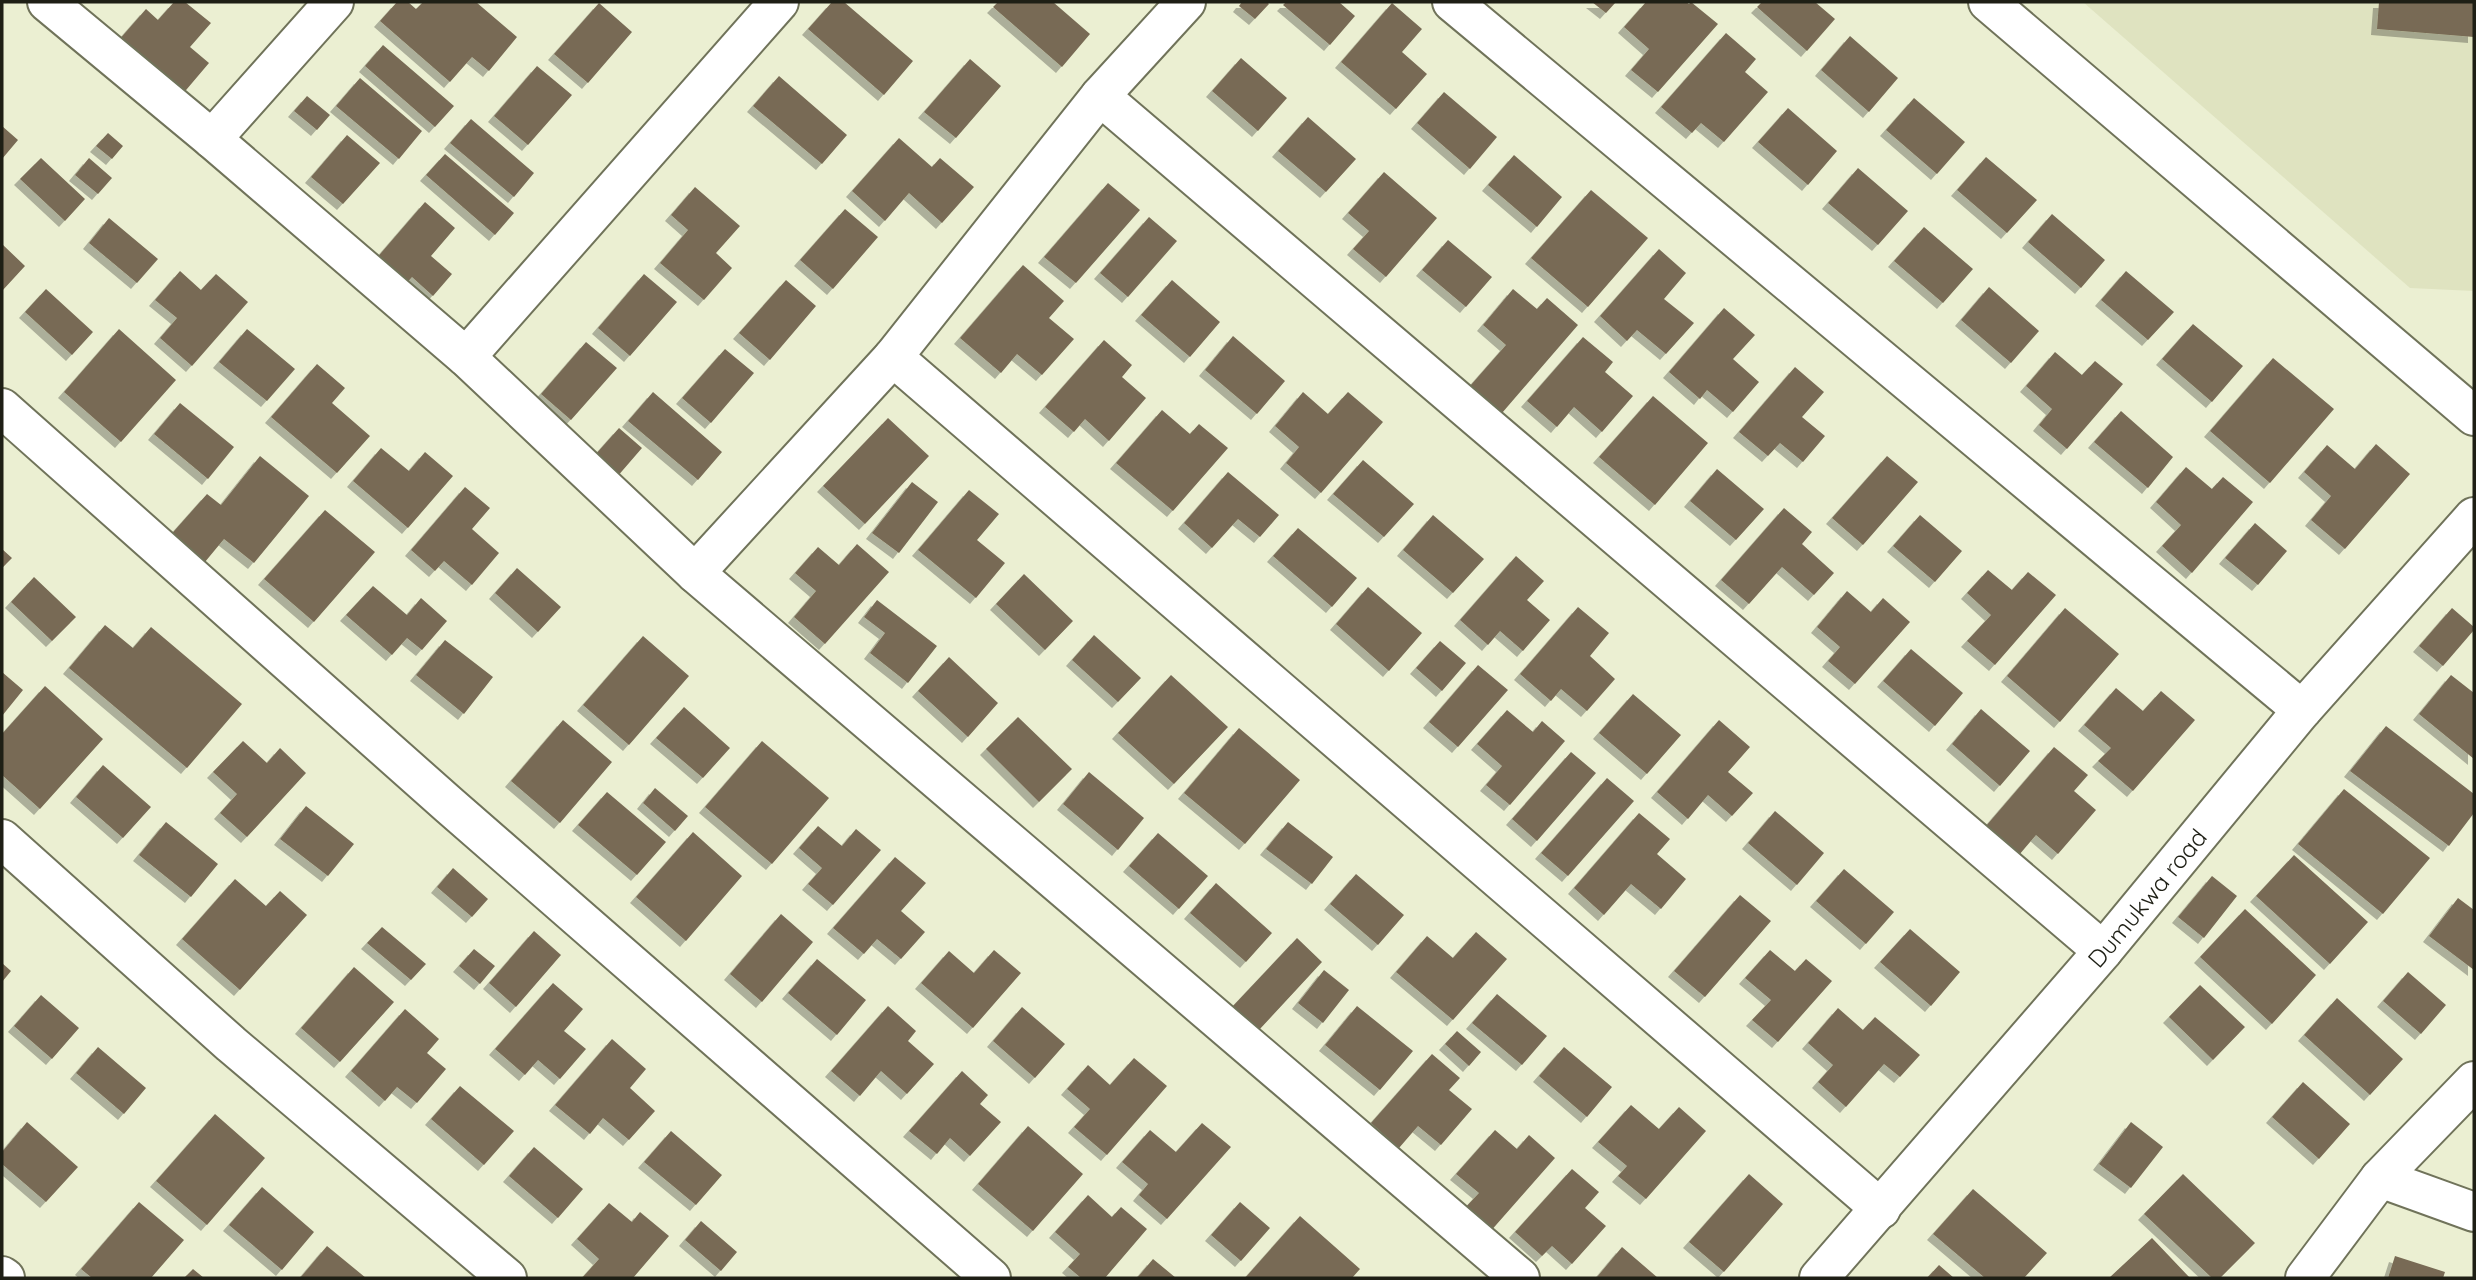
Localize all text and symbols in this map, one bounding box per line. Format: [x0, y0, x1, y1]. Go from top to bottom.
street label: Dumukwa road [2081, 822, 2213, 973]

